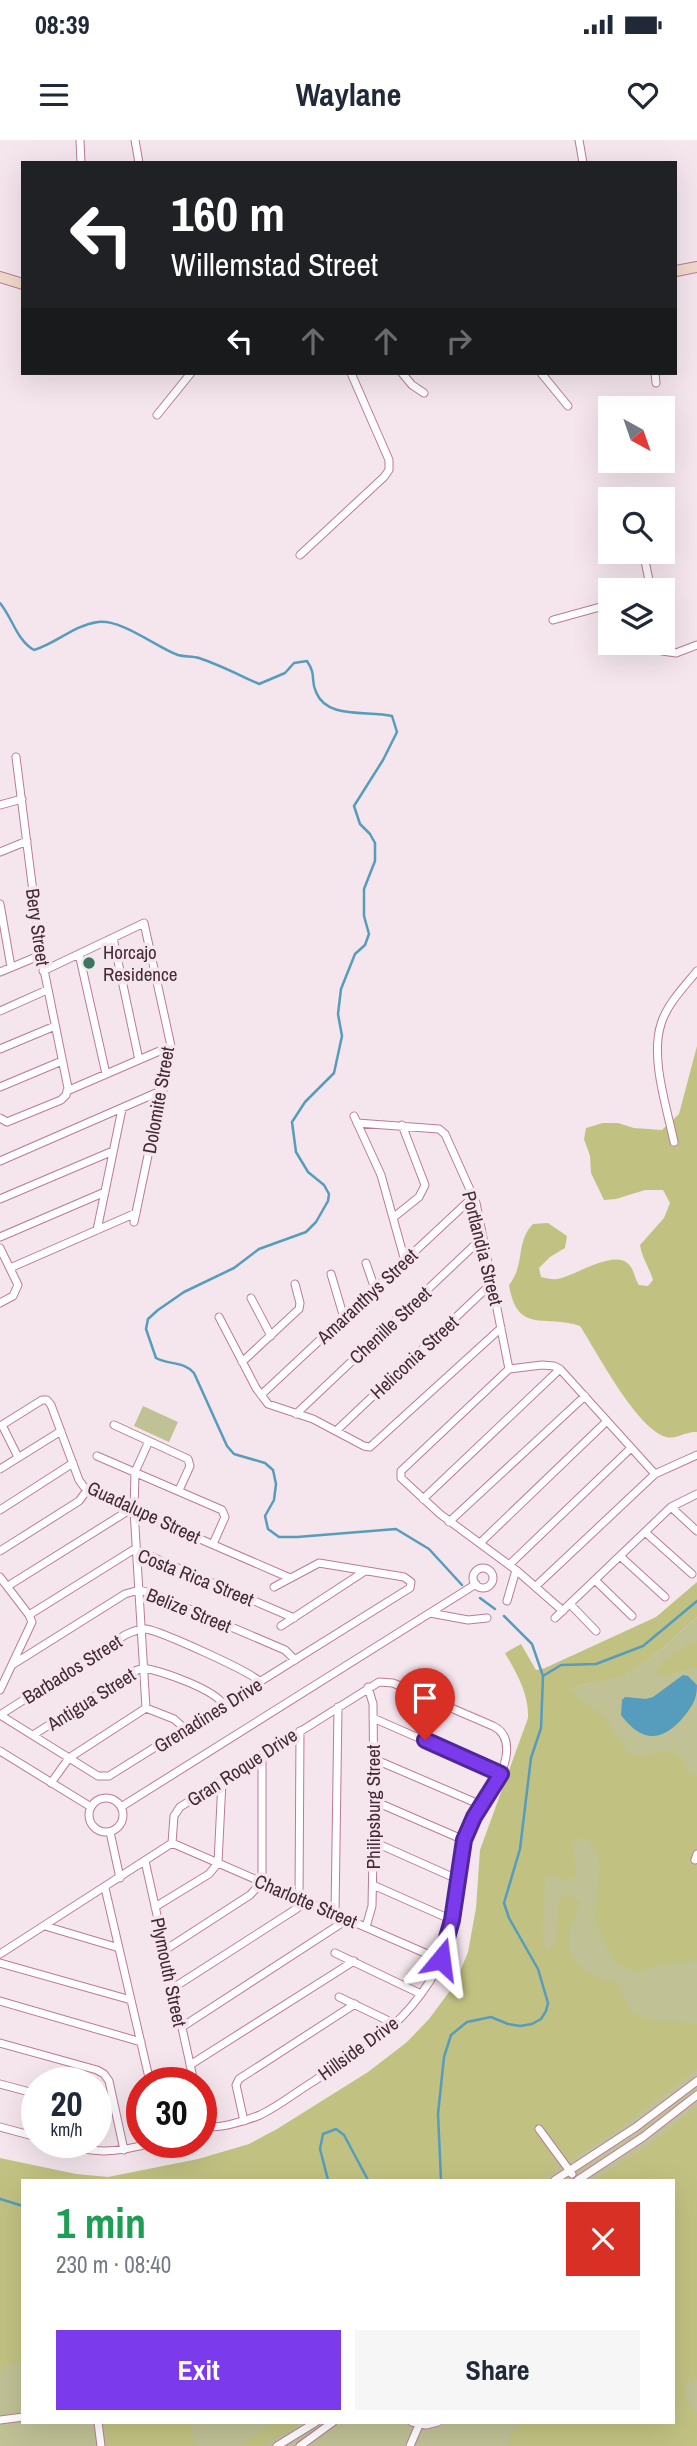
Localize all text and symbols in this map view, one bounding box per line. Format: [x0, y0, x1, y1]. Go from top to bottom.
text: 08:39 [35, 7, 90, 42]
text: Waylane [296, 73, 401, 116]
icon: menu [35, 76, 73, 114]
icon: heart [624, 76, 662, 114]
text: 160 m [171, 180, 285, 246]
icon: left [56, 189, 147, 280]
text: Willemstad Street [171, 243, 378, 286]
icon: left [221, 322, 259, 360]
icon: ahead [294, 322, 332, 360]
icon: ahead [367, 322, 405, 360]
icon: right [440, 322, 478, 360]
north arrow [598, 396, 676, 472]
map controls [598, 396, 675, 655]
button: search [598, 487, 675, 564]
button: layers [598, 578, 675, 655]
street label: Bery Street [20, 887, 56, 968]
place label: Horcajo Residence [103, 939, 177, 987]
marker: Horcajo Residence [81, 955, 97, 971]
street label: Dolomite Street [136, 1044, 180, 1156]
street label: Portlandia Street [456, 1188, 510, 1309]
street label: Amaranthys Street [310, 1242, 424, 1350]
street label: Chenille Street [343, 1280, 437, 1370]
street label: Heliconia Street [364, 1309, 464, 1405]
street label: Guadalupe Street [83, 1474, 205, 1550]
street label: Costa Rica Street [134, 1542, 258, 1612]
street label: Belize Street [143, 1581, 236, 1639]
street label: Barbados Street [17, 1628, 127, 1710]
street label: Antigua Street [41, 1661, 141, 1737]
pin [395, 1668, 455, 1740]
street label: Grenadines Drive [149, 1671, 267, 1759]
icon: arrive [406, 1679, 444, 1717]
street label: Gran Roque Drive [182, 1722, 302, 1812]
street label: Philipsburg Street [360, 1744, 386, 1869]
street label: Charlotte Street [251, 1868, 362, 1935]
street label: Plymouth Street [145, 1915, 193, 2030]
position arrow [404, 1922, 478, 1996]
street label: Hillside Drive [313, 2010, 403, 2086]
speed limit sign: 30 [126, 2067, 217, 2158]
text: 20 [51, 2080, 82, 2127]
text: km/h [51, 2117, 83, 2142]
text: 1 min [56, 2195, 146, 2251]
button: close [566, 2202, 640, 2276]
text: 230 m · 08:40 [56, 2249, 171, 2280]
button: Exit [56, 2330, 341, 2410]
button: Share [355, 2330, 640, 2410]

